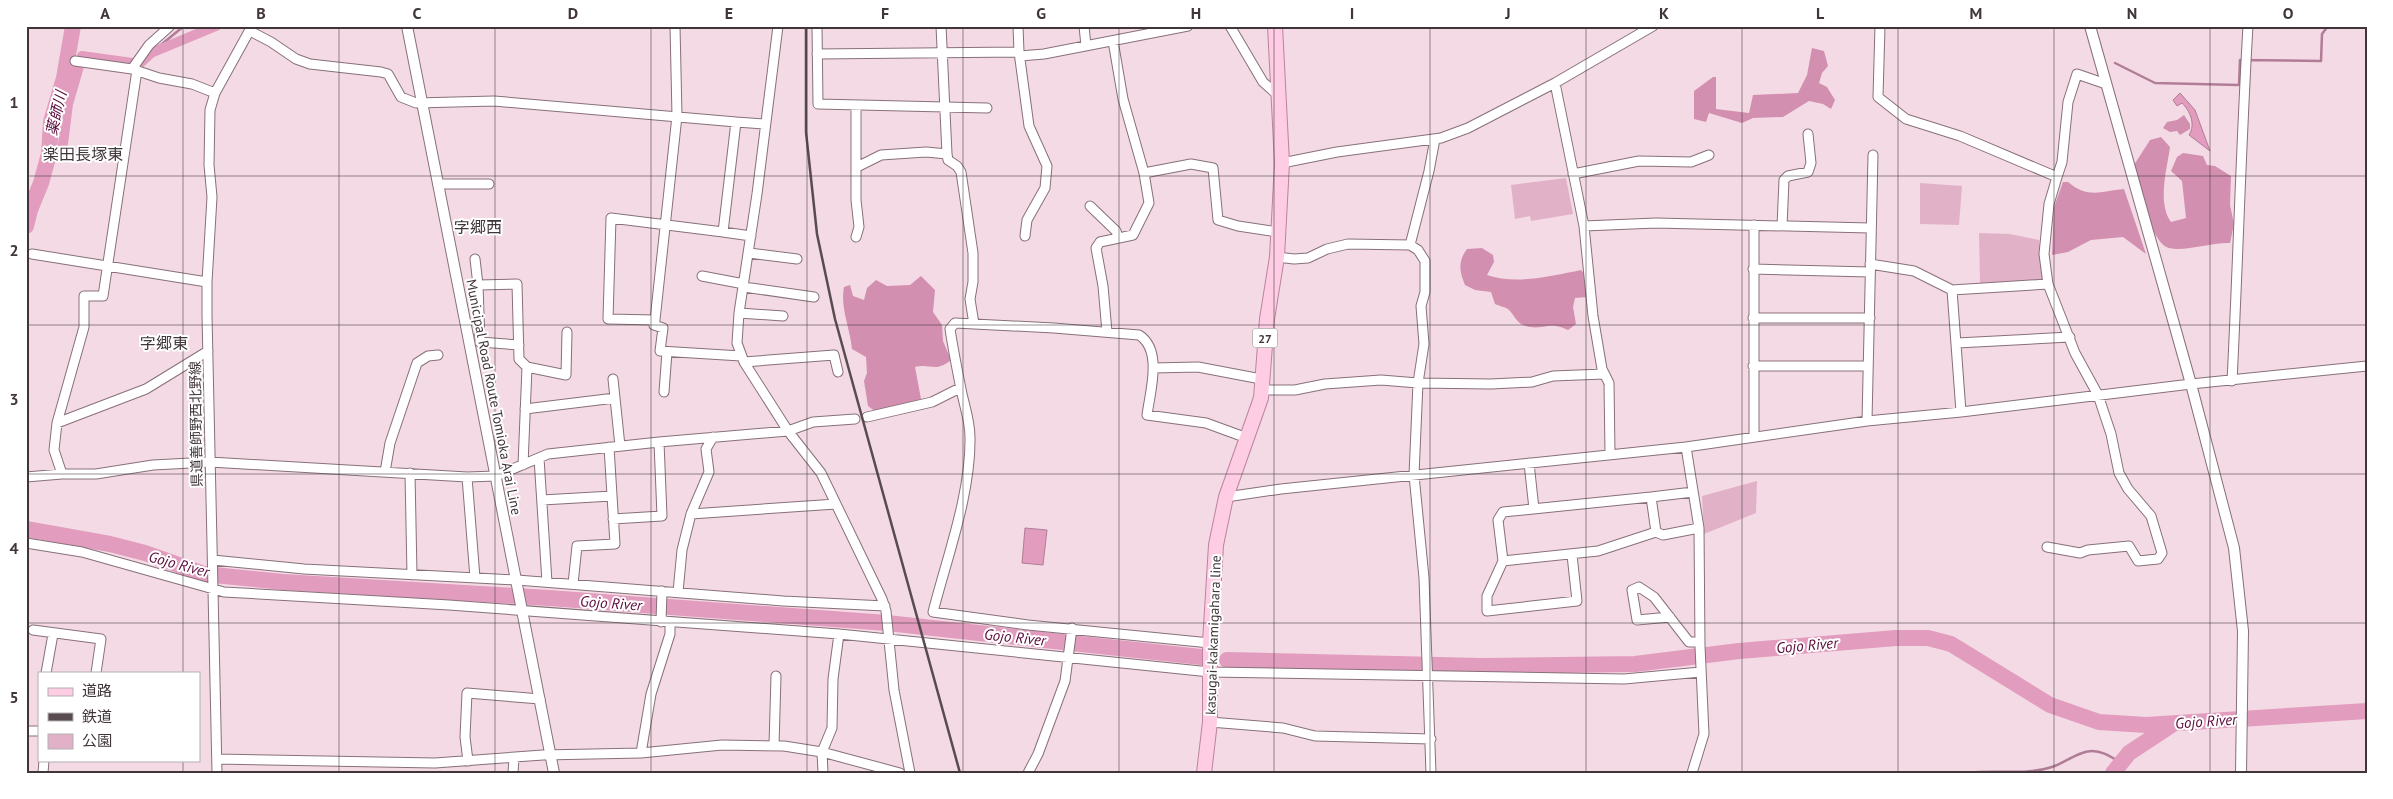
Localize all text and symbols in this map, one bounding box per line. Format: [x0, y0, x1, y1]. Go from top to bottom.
text: A [100, 3, 110, 23]
text: B [256, 3, 266, 23]
text: C [413, 3, 422, 23]
text: D [568, 3, 578, 23]
text: E [725, 3, 733, 23]
text: F [881, 3, 889, 23]
text: G [1036, 3, 1046, 23]
text: H [1191, 3, 1201, 23]
text: I [1350, 3, 1354, 23]
text: J [1504, 3, 1511, 23]
text: K [1659, 3, 1669, 23]
text: L [1816, 3, 1825, 23]
text: M [1970, 3, 1982, 23]
text: N [2127, 3, 2137, 23]
text: O [2283, 3, 2294, 23]
water label: 薬師川 [42, 87, 71, 137]
text: 1 [9, 92, 19, 112]
district label: 楽田長塚東 [43, 144, 123, 164]
district label: 字郷西 [454, 217, 502, 237]
text: 2 [9, 240, 19, 260]
street label: Municipal Road Route Tomioka Arai Line [462, 278, 526, 516]
road number: 27 [1252, 328, 1278, 348]
district label: 字郷東 [140, 333, 188, 353]
street label: 県道善師野西北野線 [186, 361, 206, 487]
text: 3 [9, 389, 19, 409]
text: 4 [9, 538, 19, 558]
water label: Gojo River [147, 547, 212, 581]
street label: kasugai-kakamigahara line [1201, 555, 1225, 715]
water label: Gojo River [579, 591, 644, 615]
water label: Gojo River [983, 624, 1048, 650]
water label: Gojo River [1775, 633, 1840, 657]
legend [38, 672, 200, 762]
text: 道路 [82, 681, 112, 700]
text: 5 [9, 687, 19, 707]
text: 鉄道 [82, 707, 112, 726]
water label: Gojo River [2174, 709, 2239, 733]
text: 公園 [82, 731, 112, 750]

